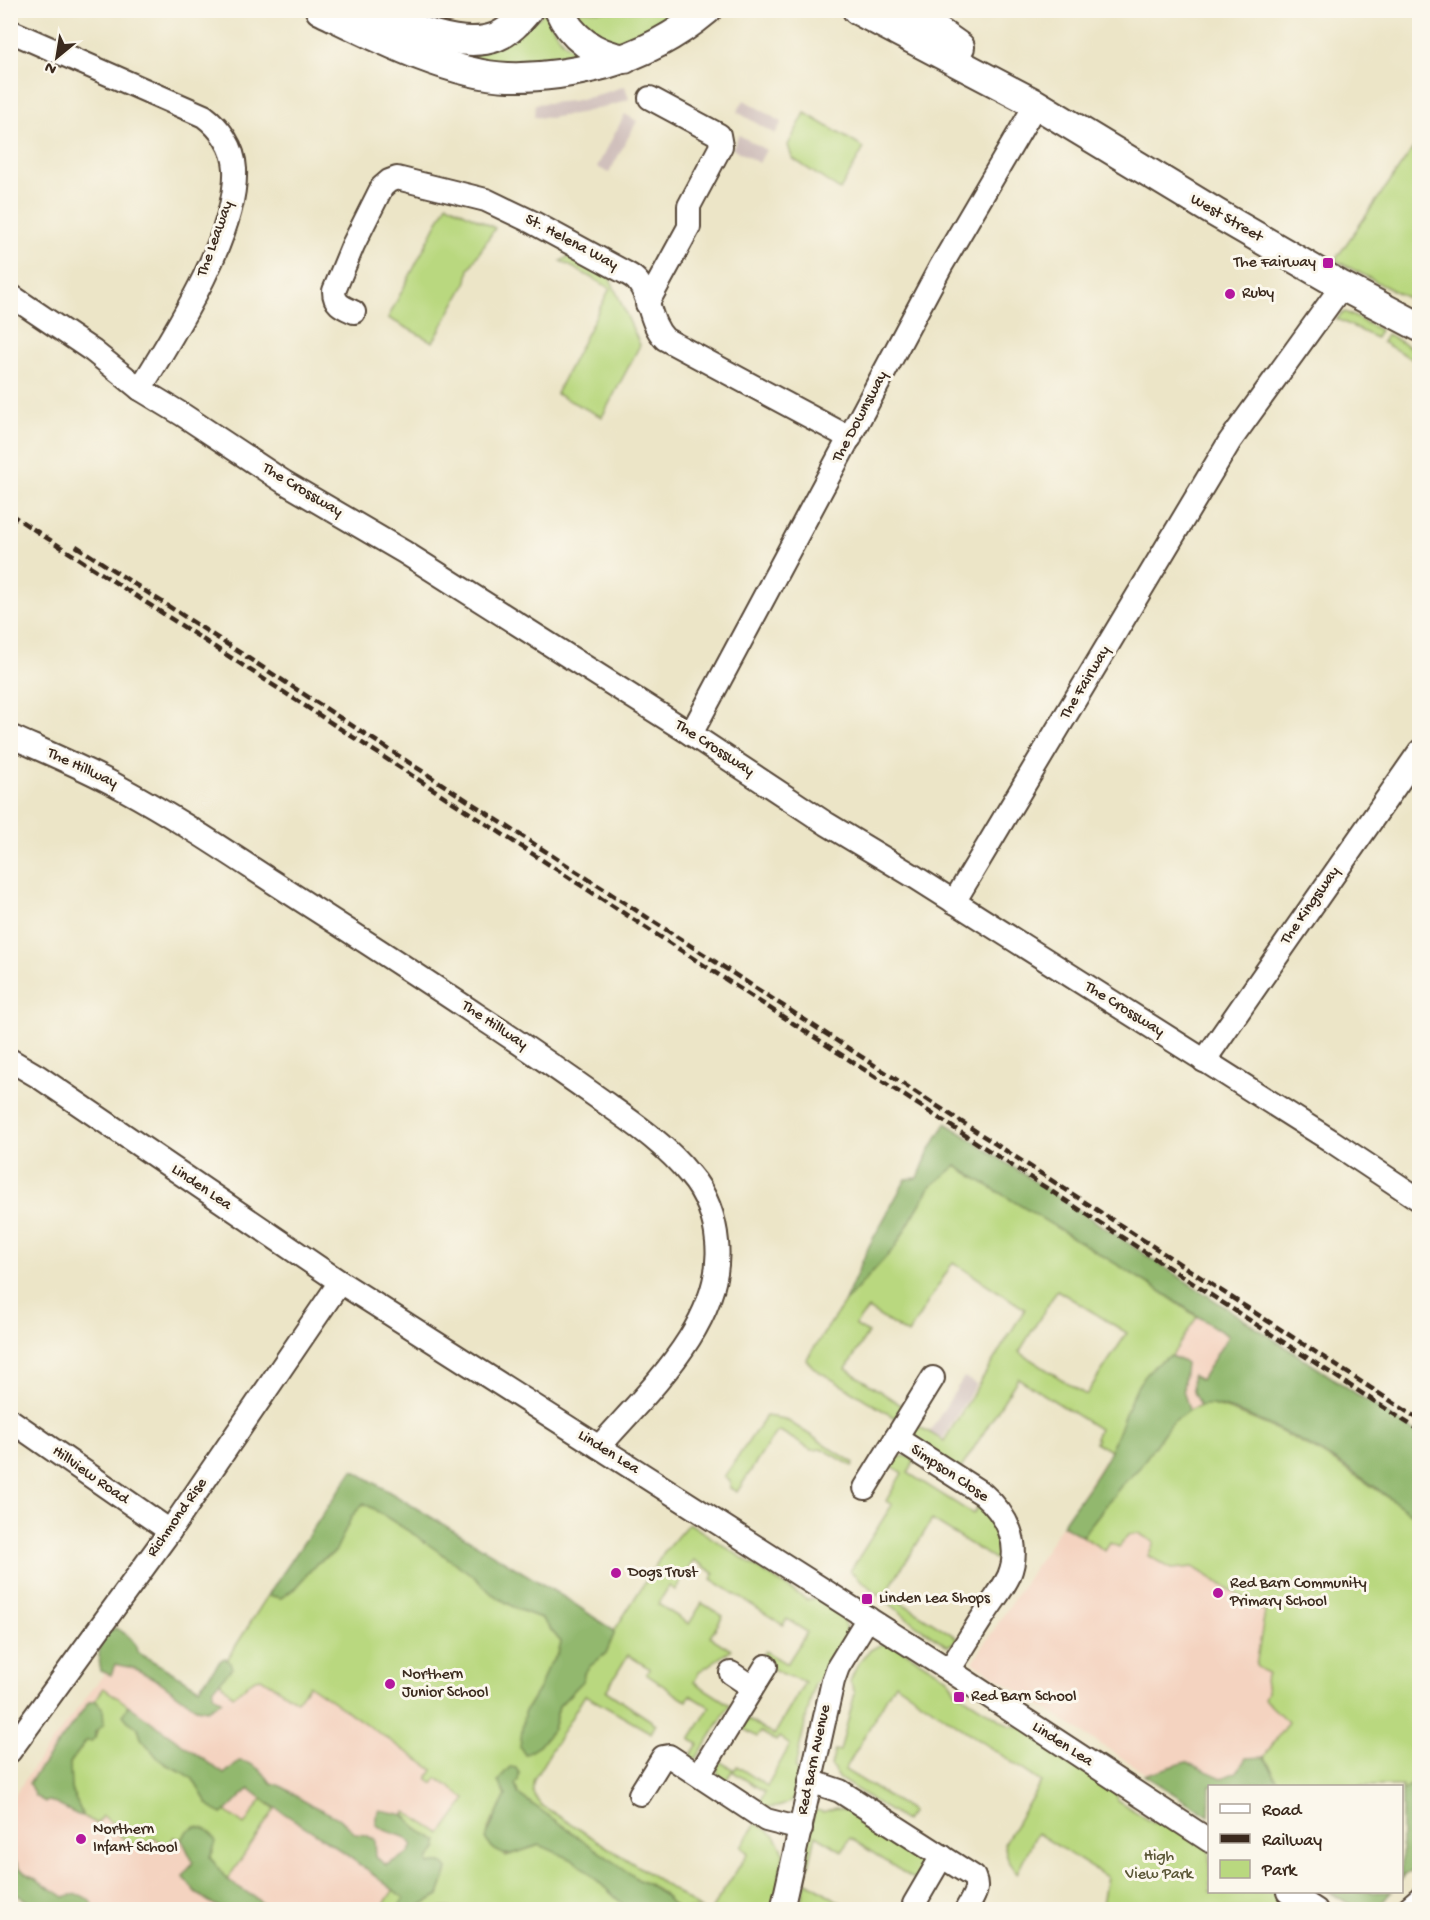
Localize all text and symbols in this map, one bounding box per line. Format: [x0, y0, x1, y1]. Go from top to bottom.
north arrow [27, 27, 87, 87]
text: N [42, 56, 61, 78]
street label: West Street [1186, 191, 1267, 248]
street label: The Leaway [193, 199, 238, 280]
street label: St. Helena Way [521, 211, 621, 276]
place label: The Fairway [1233, 254, 1316, 273]
marker: The Fairway [1321, 256, 1335, 270]
place label: Ruby [1242, 285, 1274, 304]
marker: Ruby [1223, 287, 1237, 301]
street label: The Downsway [829, 368, 893, 467]
street label: The Crossway [258, 459, 346, 522]
street label: The Fairway [1056, 643, 1115, 724]
street label: The Crossway [670, 716, 757, 782]
street label: The Hillway [43, 744, 120, 794]
street label: The Kingsway [1277, 863, 1345, 949]
street label: The Crossway [1080, 977, 1167, 1042]
street label: The Hillway [457, 996, 531, 1055]
street label: Linden Lea [167, 1161, 236, 1216]
street label: Linden Lea [574, 1427, 643, 1480]
street label: Simpson Close [906, 1441, 992, 1508]
street label: Hillview Road [48, 1443, 133, 1510]
street label: Richmond Rise [144, 1474, 213, 1561]
place label: Dogs Trust [627, 1564, 699, 1583]
marker: Dogs Trust [609, 1566, 623, 1580]
place label: Red Barn Community Primary School [1229, 1575, 1367, 1612]
marker: Red Barn Community Primary School [1211, 1586, 1225, 1600]
place label: Linden Lea Shops [879, 1590, 991, 1609]
marker: Linden Lea Shops [860, 1592, 874, 1606]
place label: Northern Junior School [402, 1666, 488, 1703]
marker: Northern Junior School [383, 1677, 397, 1691]
place label: Red Barn School [971, 1688, 1077, 1707]
marker: Red Barn School [952, 1690, 966, 1704]
street label: Red Barn Avenue [794, 1703, 836, 1817]
street label: Linden Lea [1028, 1718, 1097, 1772]
legend [1208, 1785, 1403, 1893]
text: Road [1262, 1801, 1303, 1822]
place label: Northern Infant School [93, 1821, 178, 1858]
text: Railway [1262, 1831, 1322, 1852]
marker: Northern Infant School [74, 1832, 88, 1846]
park label: High View Park [1124, 1848, 1195, 1885]
text: Park [1261, 1861, 1298, 1882]

